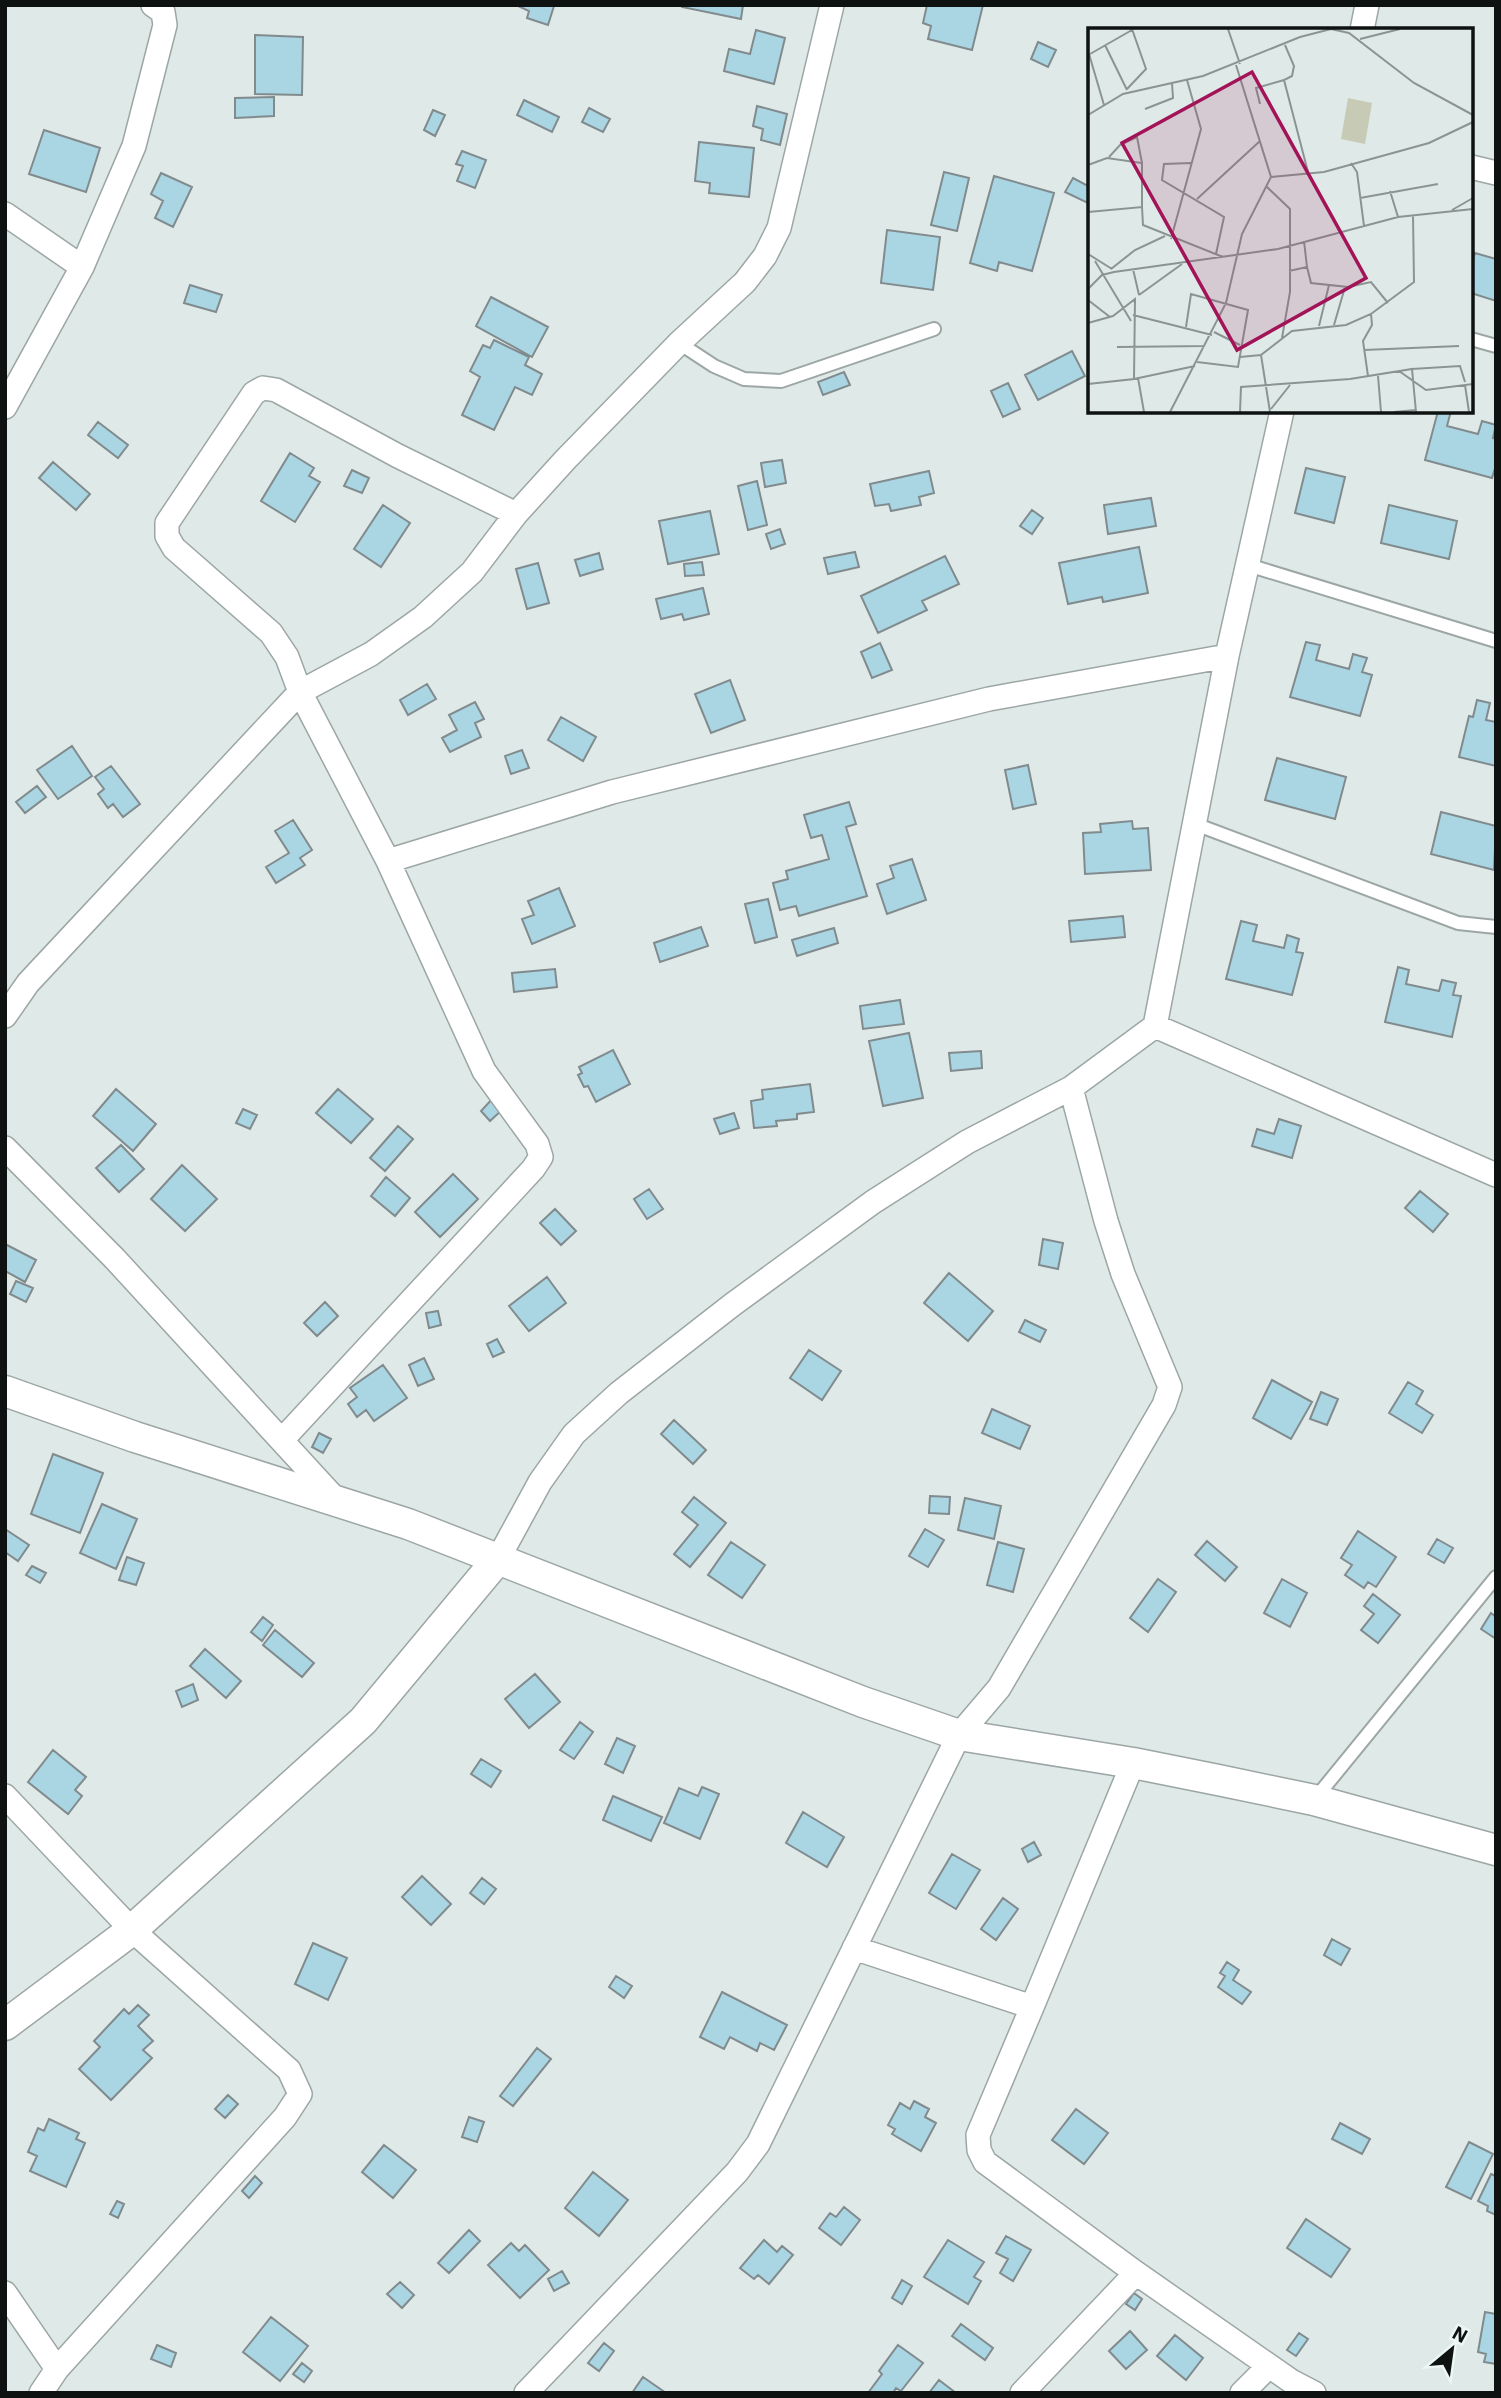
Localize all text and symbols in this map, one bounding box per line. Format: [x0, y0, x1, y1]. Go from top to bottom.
inset map [1088, 28, 1473, 413]
north arrow [1417, 2314, 1487, 2384]
text: N [1448, 2320, 1472, 2348]

